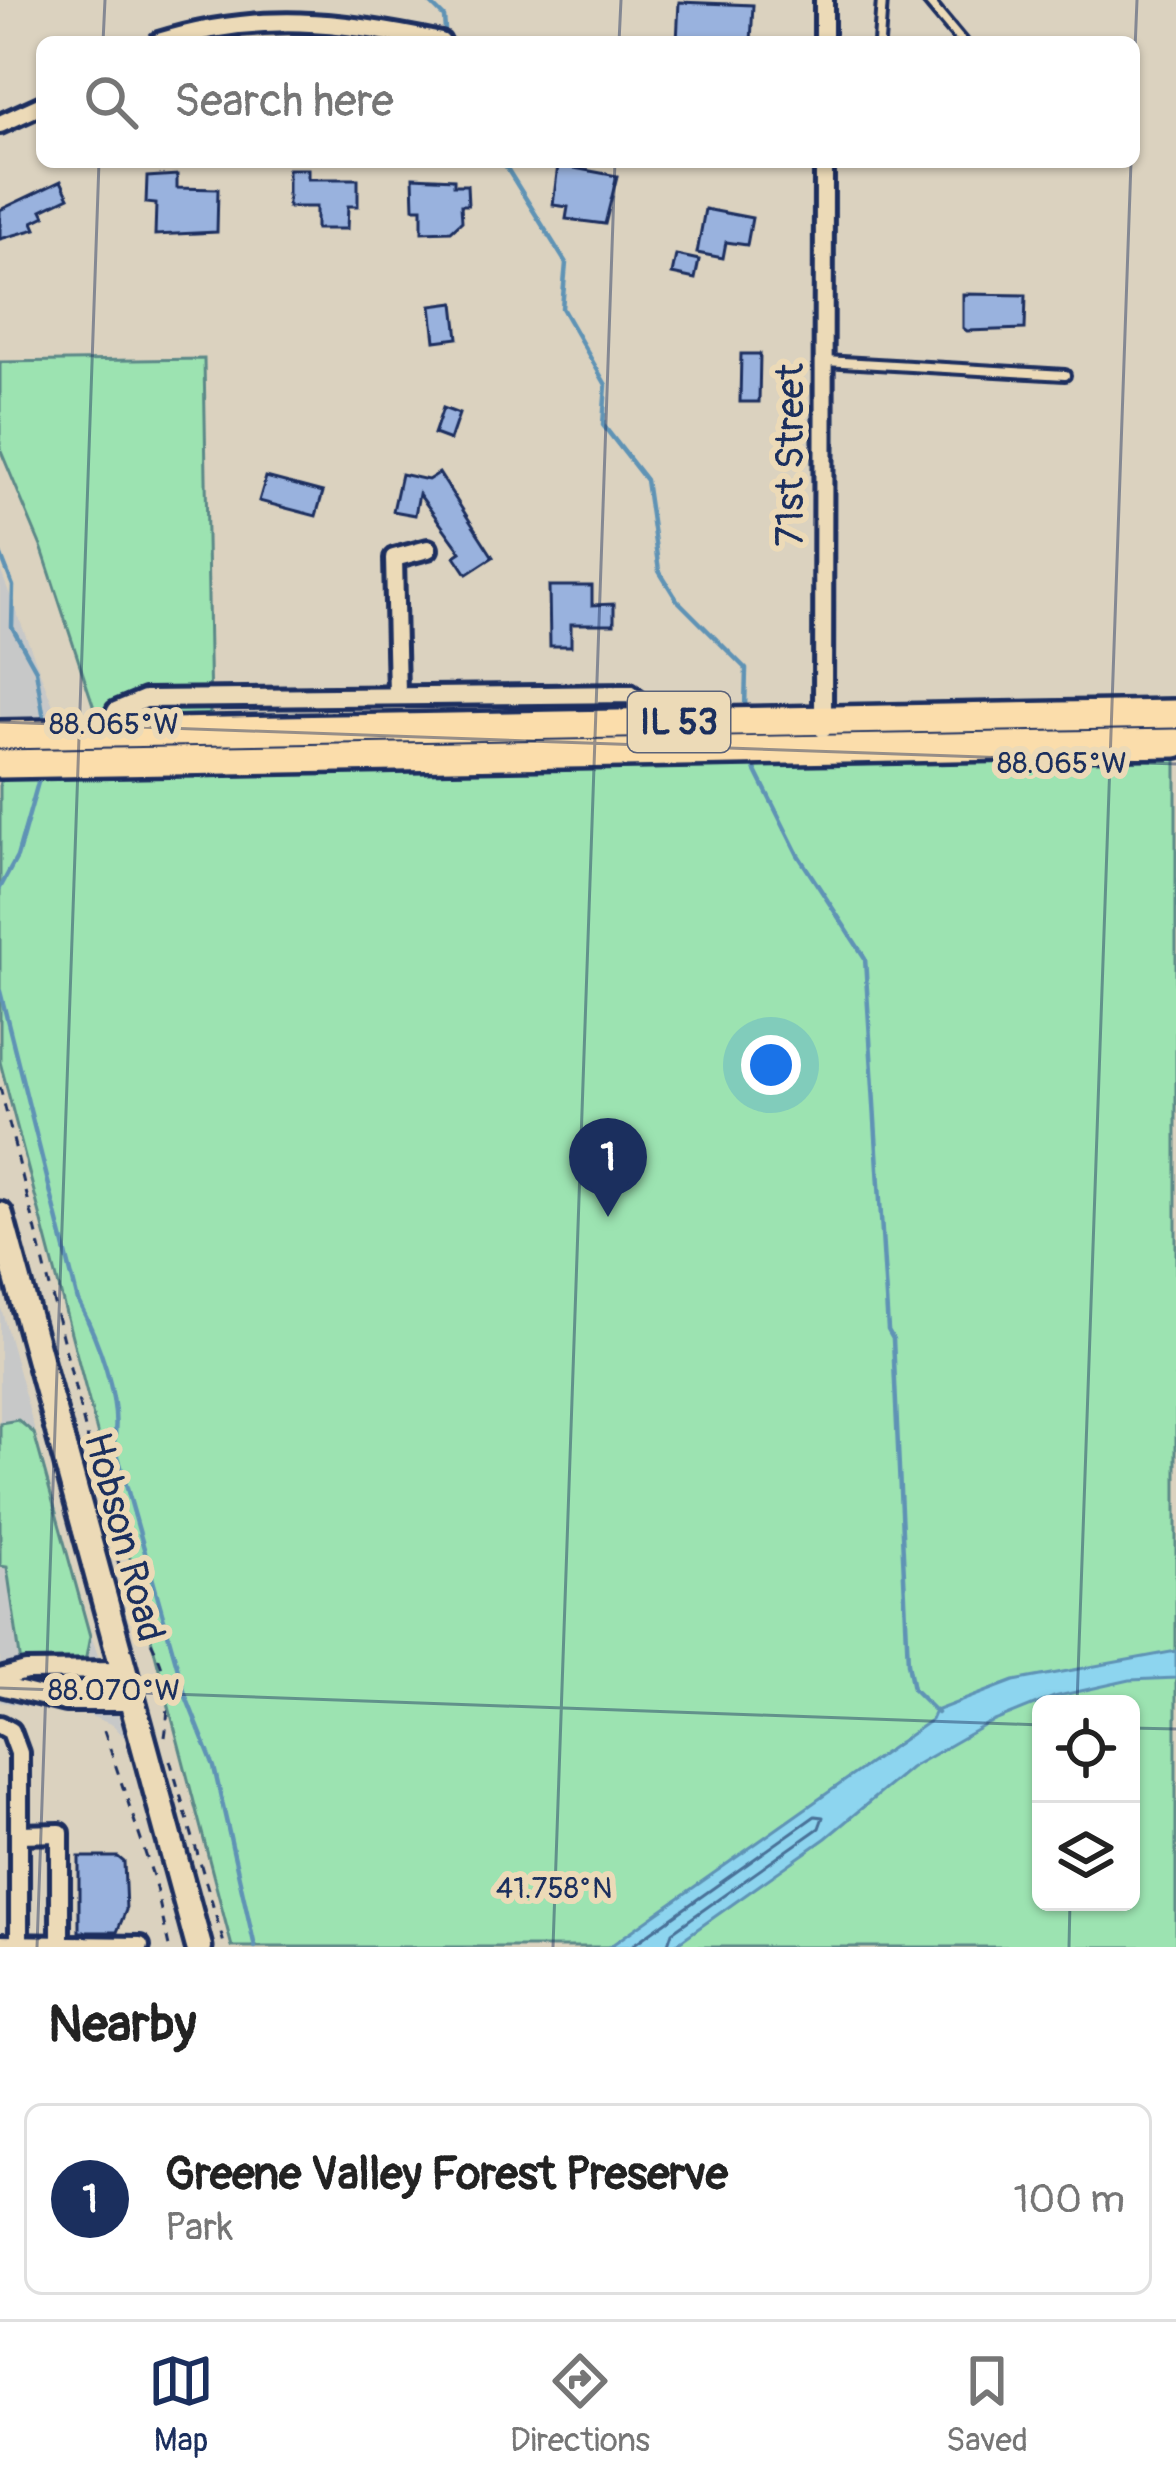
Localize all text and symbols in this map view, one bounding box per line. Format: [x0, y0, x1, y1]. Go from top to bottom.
search box [36, 36, 1140, 168]
icon: search [78, 69, 144, 135]
text: Search here [174, 74, 394, 130]
street label: 71st Street [766, 363, 815, 547]
road number: IL 53 [628, 692, 730, 752]
text: 88.065°W [49, 706, 179, 743]
text: 88.065°W [997, 745, 1127, 782]
your location [741, 1035, 801, 1095]
pin: 1 [569, 1118, 647, 1217]
street label: Hobson Road [73, 1427, 175, 1647]
text: 88.070°W [48, 1672, 180, 1709]
map controls [1032, 1695, 1140, 1911]
button: locate [1032, 1695, 1140, 1803]
button: layers [1032, 1803, 1140, 1911]
text: 41.758°N [496, 1870, 612, 1907]
text: Nearby [48, 1993, 196, 2057]
text: Greene Valley Forest Preserve [165, 2147, 728, 2203]
text: 1 [82, 2175, 98, 2224]
text: 100 m [1013, 2175, 1125, 2224]
text: Park [165, 2203, 233, 2252]
tab: Map [148, 2348, 214, 2461]
tab: Directions [510, 2348, 650, 2461]
tab: Saved [946, 2348, 1028, 2461]

